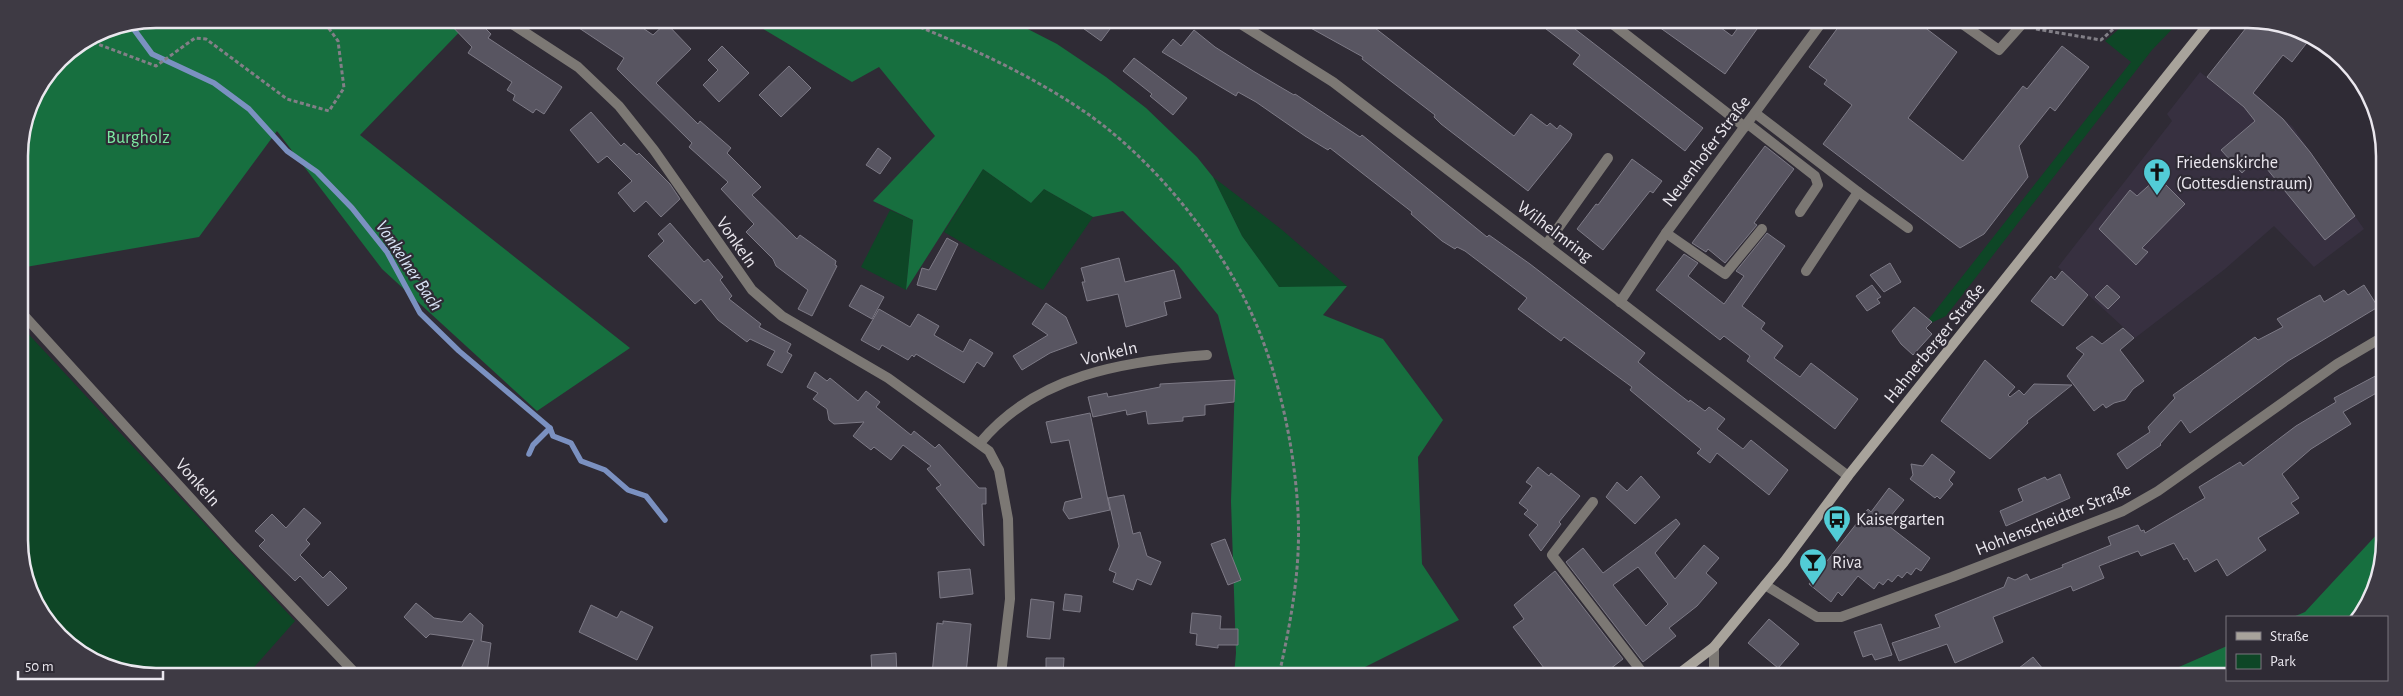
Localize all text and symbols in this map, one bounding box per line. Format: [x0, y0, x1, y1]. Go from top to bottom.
street label: Neuenhofer Straße [1659, 93, 1754, 210]
park label: Burgholz [106, 129, 170, 147]
place label: Friedenskirche (Gottesdienstraum) [2176, 154, 2313, 193]
church icon: Friedenskirche (Gottesdienstraum) [2142, 157, 2172, 196]
street label: Wilhelmring [1513, 198, 1596, 266]
street label: Vonkeln [712, 214, 760, 271]
water label: Vonkelner Bach [372, 217, 446, 314]
street label: Hahnerberger Straße [1881, 280, 1989, 407]
street label: Vonkeln [1079, 339, 1139, 369]
street label: Vonkeln [171, 455, 223, 510]
street label: Hohlenscheidter Straße [1973, 480, 2134, 559]
bus stop icon: Kaisergarten [1822, 504, 1852, 543]
place label: Kaisergarten [1856, 511, 1945, 529]
bar icon: Riva [1798, 547, 1828, 586]
place label: Riva [1832, 554, 1862, 572]
legend [2226, 616, 2388, 681]
text: Straße [2270, 629, 2309, 644]
scale bar [18, 648, 162, 680]
text: Park [2270, 654, 2296, 669]
text: 50 m [25, 659, 54, 674]

